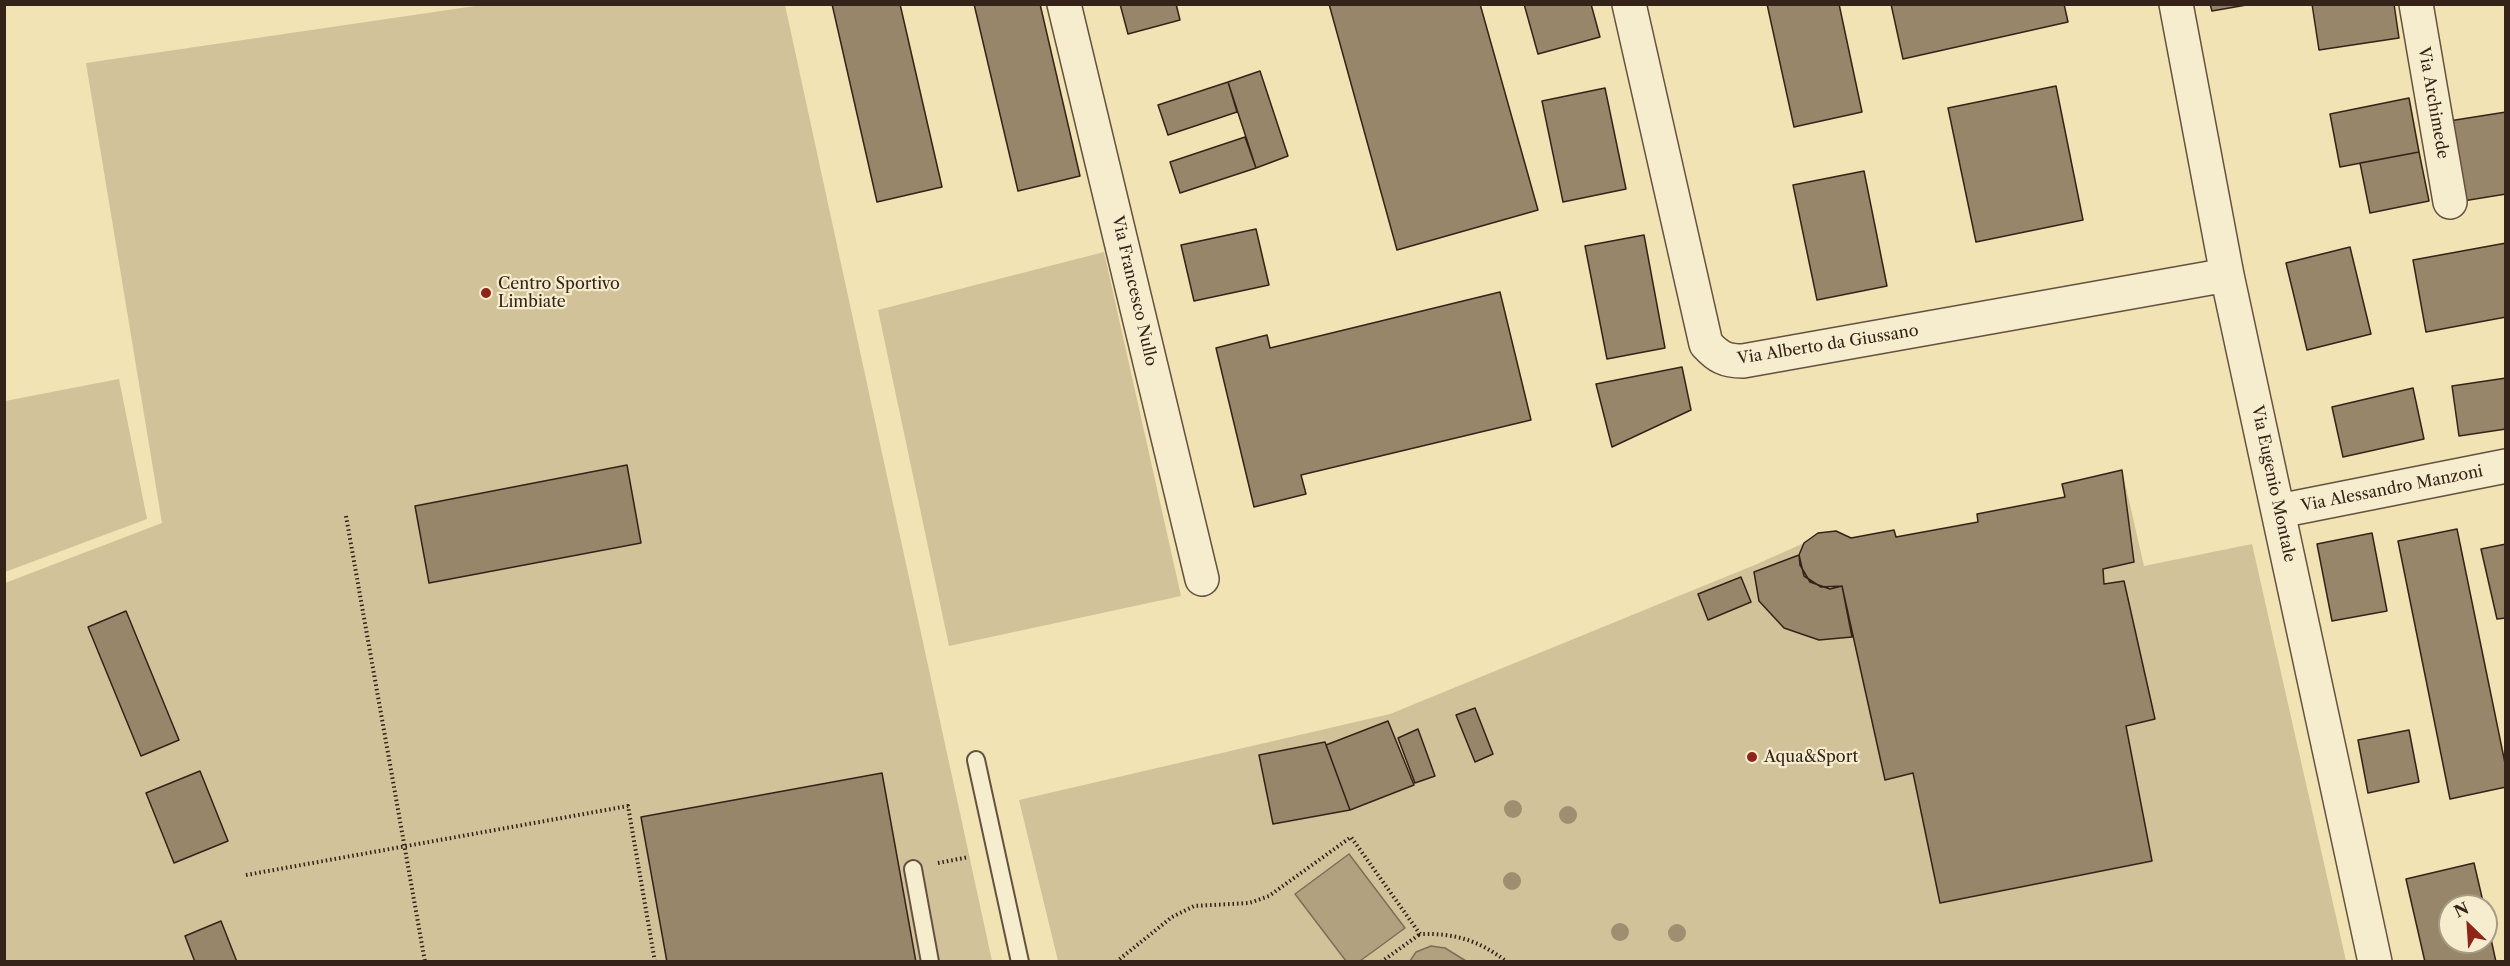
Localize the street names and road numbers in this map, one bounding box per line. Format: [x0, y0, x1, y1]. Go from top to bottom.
street label: Via Archimede [2414, 46, 2452, 160]
street label: Via Francesco Nullo [1107, 214, 1161, 368]
street label: Via Alberto da Giussano [1736, 321, 1920, 369]
street label: Via Eugenio Montale [2247, 404, 2299, 564]
street label: Via Alessandro Manzoni [2299, 462, 2485, 516]

